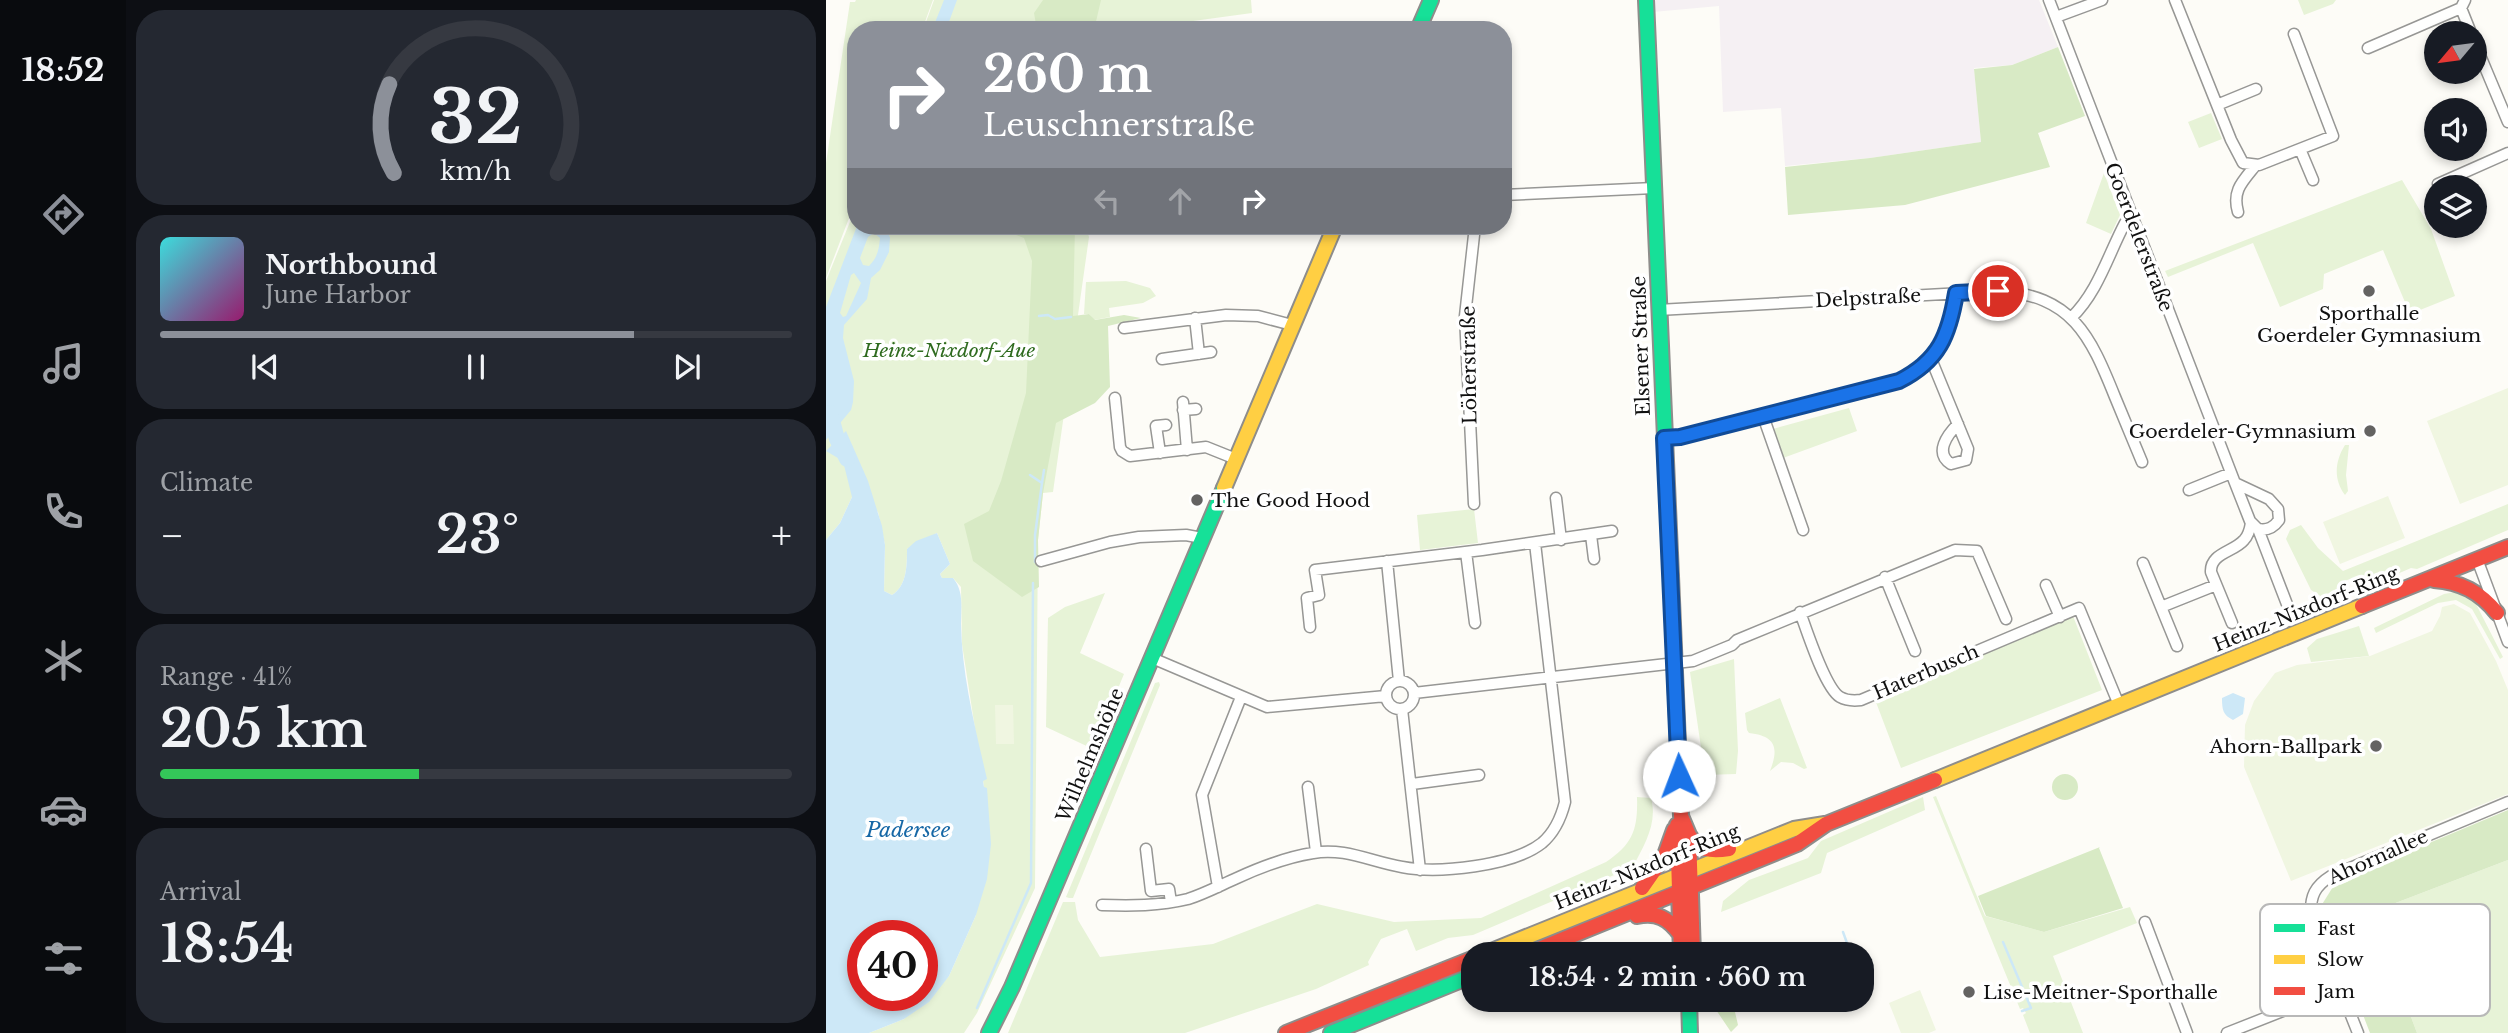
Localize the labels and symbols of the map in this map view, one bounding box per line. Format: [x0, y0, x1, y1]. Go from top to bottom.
north arrow [2424, 21, 2487, 84]
street label: Goerdelerstraße [2100, 159, 2178, 315]
pin [1968, 261, 2028, 321]
street label: Elsener Straße [1627, 276, 1655, 416]
marker: Sporthalle Goerdeler Gymnasium [2361, 283, 2377, 299]
street label: Delpstraße [1814, 284, 1922, 312]
place label: Sporthalle Goerdeler Gymnasium [2257, 302, 2481, 347]
street label: Löherstraße [1456, 306, 1482, 424]
park label: Heinz-Nixdorf-Aue [862, 339, 1035, 362]
place label: Goerdeler-Gymnasium [2129, 420, 2356, 443]
marker: Goerdeler-Gymnasium [2362, 423, 2378, 439]
place label: The Good Hood [1211, 489, 1370, 512]
marker: The Good Hood [1189, 492, 1205, 508]
street label: Heinz-Nixdorf-Ring [2210, 561, 2402, 657]
street label: Haterbusch [1870, 639, 1982, 705]
street label: Wilhelmshöhe [1051, 684, 1129, 826]
place label: Ahorn-Ballpark [2208, 735, 2362, 758]
marker: Ahorn-Ballpark [2368, 738, 2384, 754]
position arrow [1642, 739, 1716, 813]
water label: Padersee [865, 817, 951, 843]
street label: Heinz-Nixdorf-Ring [1551, 819, 1743, 915]
street label: Ahornallee [2324, 825, 2432, 890]
legend [2260, 904, 2490, 1016]
text: Fast [2317, 917, 2356, 940]
speed limit sign: 40 [847, 920, 938, 1011]
text: Slow [2317, 948, 2364, 971]
text: Jam [2314, 980, 2355, 1003]
place label: Lise-Meitner-Sporthalle [1983, 981, 2218, 1004]
marker: Lise-Meitner-Sporthalle [1961, 984, 1977, 1000]

